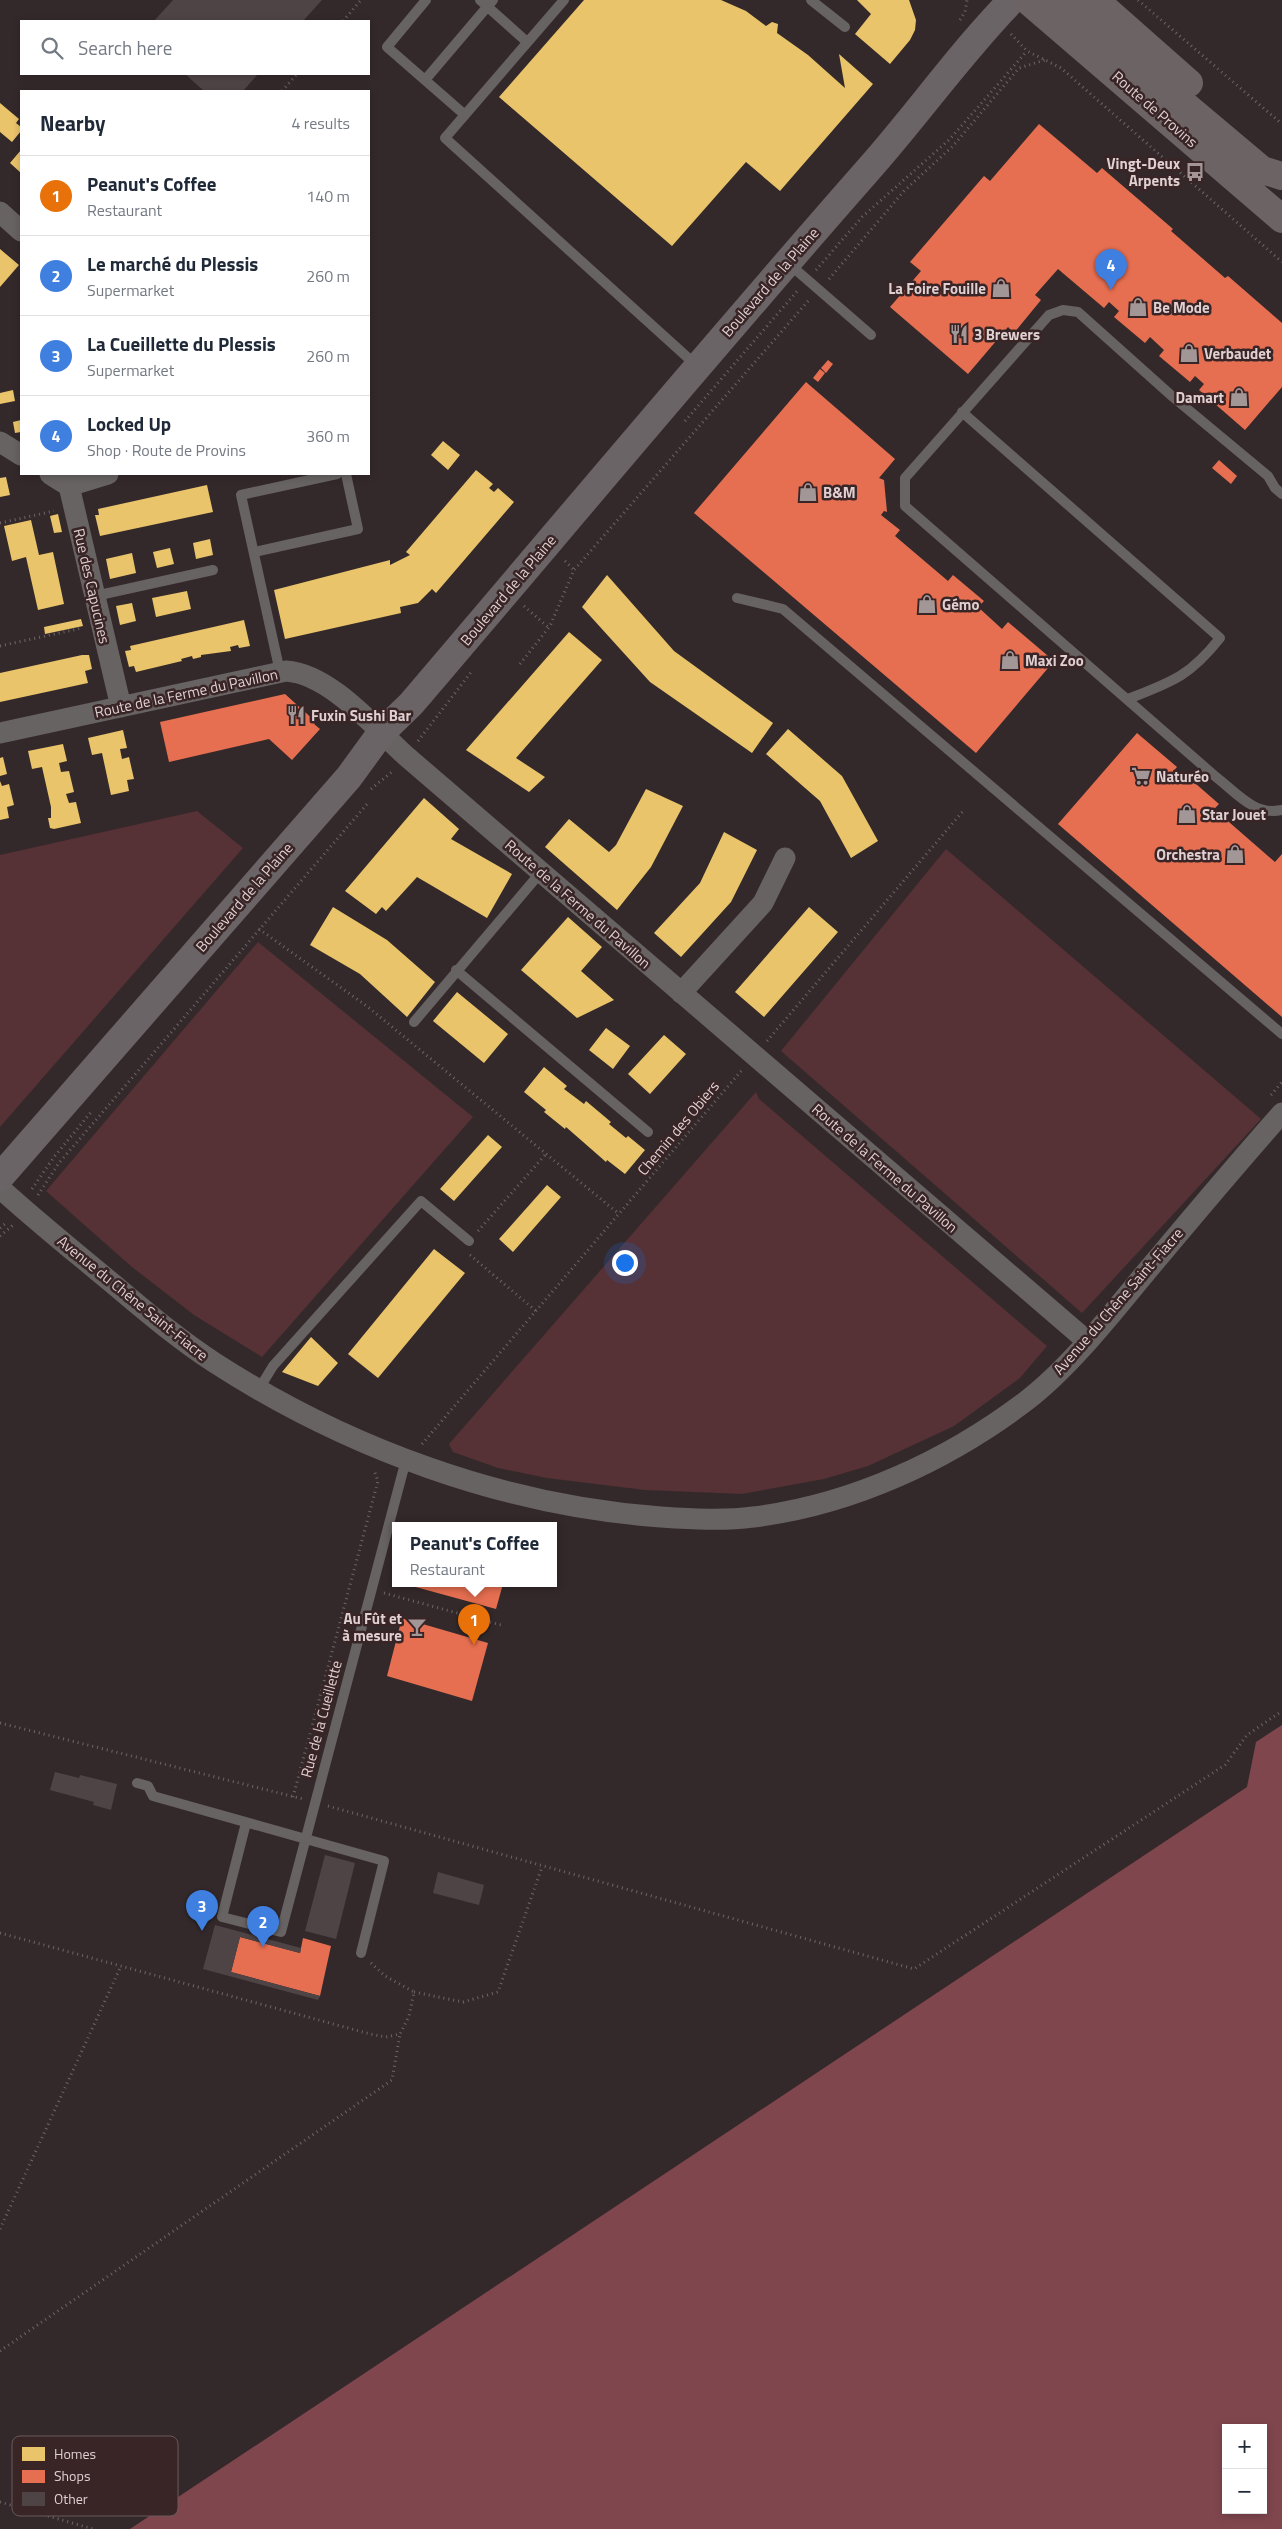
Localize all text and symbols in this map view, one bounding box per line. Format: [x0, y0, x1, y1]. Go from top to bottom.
search box [20, 20, 370, 75]
text: Search here [78, 33, 172, 62]
icon: search [38, 34, 66, 62]
street label: Route de Provins [1107, 65, 1203, 153]
text: Nearby [40, 107, 105, 139]
text: 4 results [291, 111, 350, 135]
place label: Vingt-Deux Arpents [1107, 152, 1180, 192]
bus stop icon: Vingt-Deux Arpents [1184, 161, 1206, 183]
text: Peanut's Coffee [87, 169, 216, 198]
text: 1 [52, 184, 60, 208]
text: 140 m [306, 184, 350, 208]
text: Restaurant [87, 198, 162, 222]
street label: Boulevard de la Plaine [716, 222, 824, 342]
text: Le marché du Plessis [87, 249, 258, 278]
pin: 4 [1095, 249, 1127, 290]
text: 2 [52, 264, 60, 288]
text: 260 m [306, 264, 350, 288]
place label: La Foire Fouille [888, 277, 986, 300]
shop icon: La Foire Fouille [990, 277, 1012, 299]
text: Supermarket [87, 278, 174, 302]
shop icon: Be Mode [1127, 296, 1149, 318]
place label: Be Mode [1153, 296, 1210, 319]
restaurant icon: 3 Brewers [948, 323, 970, 345]
place label: 3 Brewers [974, 323, 1040, 346]
text: La Cueillette du Plessis [87, 329, 276, 358]
shop icon: Verbaudet [1178, 342, 1200, 364]
place label: Verbaudet [1204, 342, 1272, 365]
text: 3 [52, 344, 60, 368]
text: 260 m [306, 344, 350, 368]
text: Supermarket [87, 358, 174, 382]
place label: Damart [1175, 386, 1225, 409]
shop icon: Damart [1228, 386, 1250, 408]
text: Locked Up [87, 409, 171, 438]
text: 4 [52, 424, 60, 448]
text: 360 m [306, 424, 350, 448]
text: Shop · Route de Provins [87, 438, 246, 462]
shop icon: B&M [797, 481, 819, 503]
place label: B&M [823, 481, 856, 504]
street label: Rue des Capucines [68, 526, 116, 646]
street label: Boulevard de la Plaine [455, 529, 561, 651]
shop icon: Gémo [916, 593, 938, 615]
place label: Gémo [942, 593, 979, 616]
shop icon: Maxi Zoo [999, 649, 1021, 671]
place label: Maxi Zoo [1025, 649, 1084, 672]
street label: Route de la Ferme du Pavillon [92, 662, 280, 724]
restaurant icon: Fuxin Sushi Bar [285, 704, 307, 726]
place label: Fuxin Sushi Bar [311, 704, 411, 727]
supermarket icon: Naturéo [1130, 765, 1152, 787]
place label: Naturéo [1156, 765, 1209, 788]
shop icon: Star Jouet [1176, 803, 1198, 825]
place label: Star Jouet [1202, 803, 1266, 826]
street label: Route de la Ferme du Pavillon [500, 834, 656, 974]
street label: Boulevard de la Plaine [190, 837, 298, 957]
place label: Orchestra [1156, 843, 1220, 866]
shop icon: Orchestra [1224, 843, 1246, 865]
street label: Chemin des Obiers [631, 1076, 725, 1180]
street label: Route de la Ferme du Pavillon [807, 1098, 963, 1238]
street label: Avenue du Chêne Saint-Fiacre [1048, 1222, 1188, 1380]
street label: Avenue du Chêne Saint-Fiacre [53, 1230, 213, 1366]
your location [612, 1250, 638, 1276]
popup [392, 1522, 557, 1587]
text: Peanut's Coffee [410, 1528, 539, 1557]
text: Restaurant [410, 1557, 485, 1581]
pin: 1 [458, 1604, 490, 1645]
place label: Au Fût et à mesure [342, 1607, 403, 1647]
bar icon: Au Fût et à mesure [406, 1616, 428, 1638]
street label: Rue de la Cueillette [294, 1658, 348, 1780]
pin: 3 [186, 1890, 218, 1931]
pin: 2 [247, 1906, 279, 1947]
map controls [1222, 2424, 1267, 2514]
button: + [1222, 2424, 1267, 2469]
legend [12, 2436, 178, 2516]
text: Homes [54, 2443, 96, 2464]
text: Shops [54, 2465, 90, 2486]
button: − [1222, 2469, 1267, 2514]
text: Other [54, 2488, 88, 2509]

